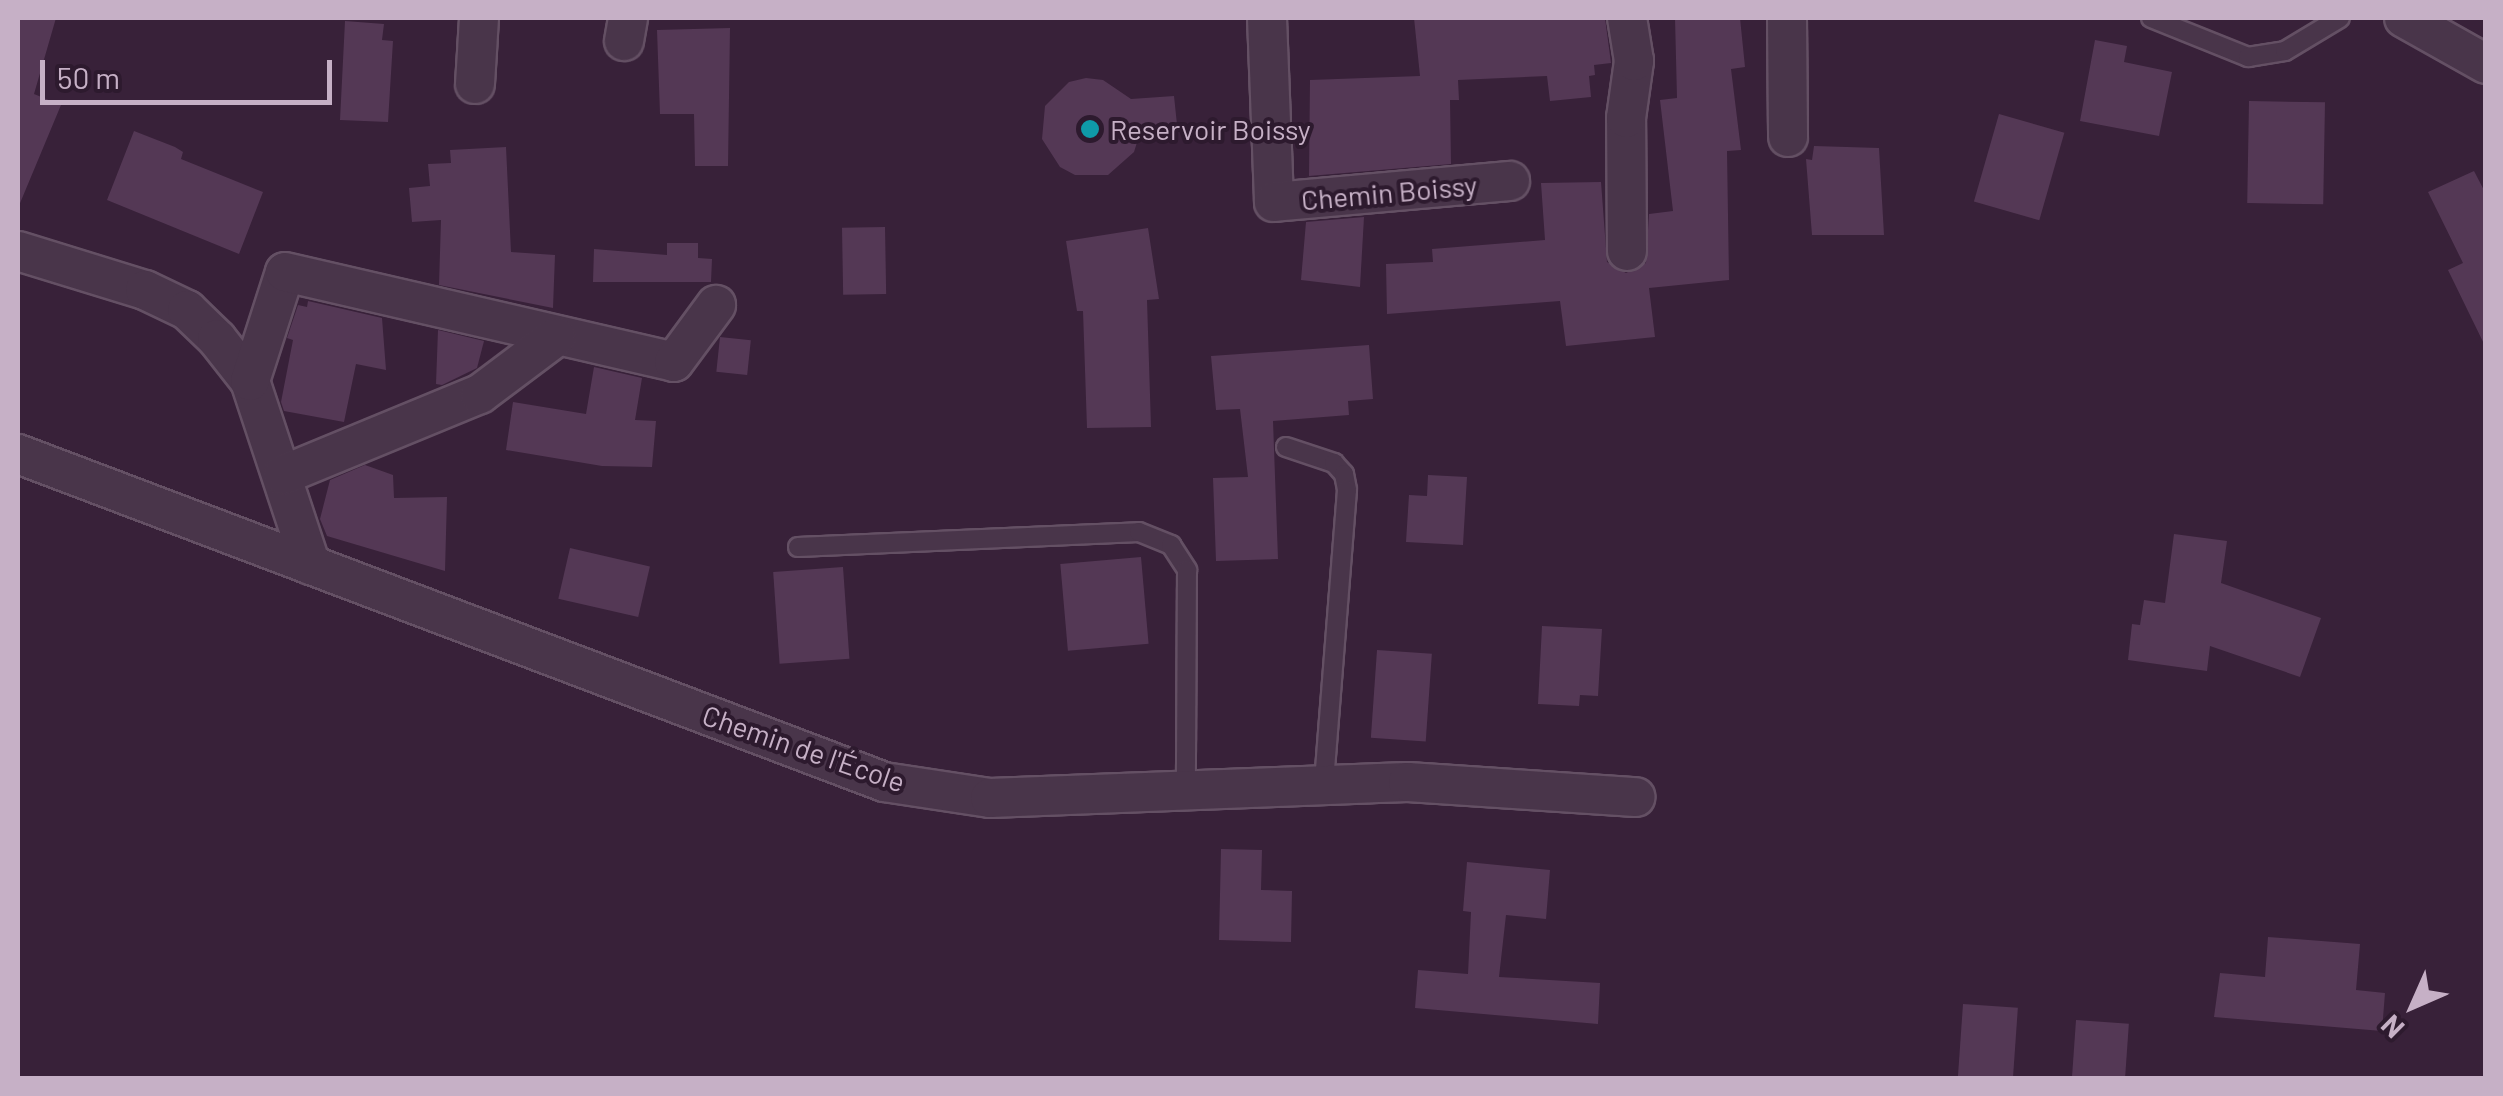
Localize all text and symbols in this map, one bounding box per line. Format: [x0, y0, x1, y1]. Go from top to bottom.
scale bar [45, 40, 338, 102]
text: 50 m [57, 59, 120, 95]
place label: Reservoir Boissy [1110, 112, 1311, 146]
marker: Reservoir Boissy [1079, 118, 1101, 140]
street label: Chemin Boissy [1300, 168, 1478, 216]
street label: Chemin de l'École [698, 698, 910, 798]
north arrow [2363, 956, 2463, 1056]
text: N [2373, 1009, 2410, 1046]

